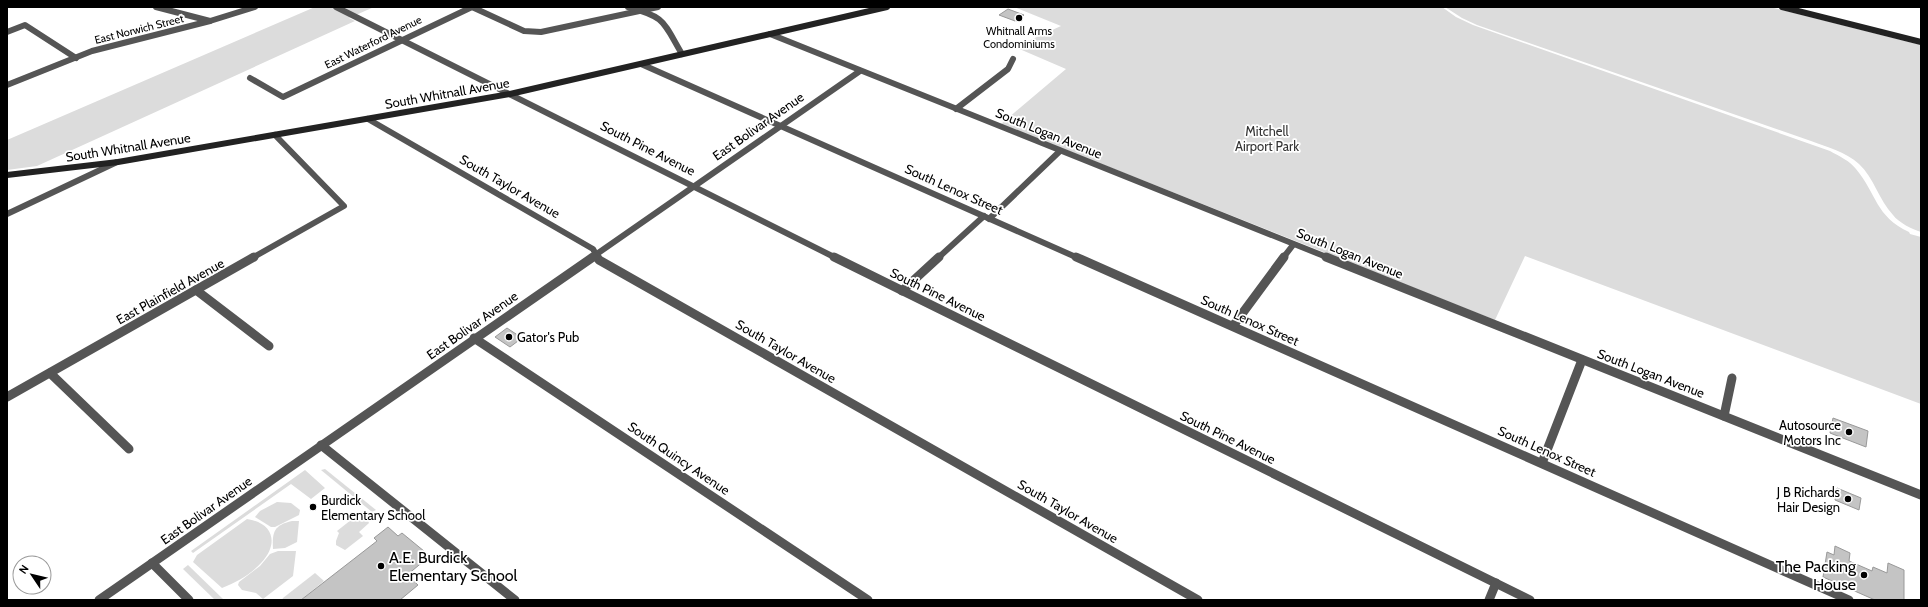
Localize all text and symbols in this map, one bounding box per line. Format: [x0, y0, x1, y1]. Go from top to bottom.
street label: East Norwich Street [93, 11, 185, 47]
street label: East Waterford Avenue [322, 12, 424, 72]
marker: Whitnall Arms Condominiums [1014, 13, 1024, 23]
place label: Whitnall Arms Condominiums [983, 24, 1055, 51]
street label: South Whitnall Avenue [383, 74, 511, 112]
street label: East Bolivar Avenue [709, 88, 807, 163]
street label: South Logan Avenue [993, 104, 1105, 162]
street label: South Pine Avenue [598, 117, 698, 179]
park label: Mitchell Airport Park [1235, 123, 1299, 154]
street label: South Whitnall Avenue [64, 129, 192, 165]
street label: South Taylor Avenue [457, 151, 563, 221]
street label: South Lenox Street [902, 160, 1006, 218]
street label: South Logan Avenue [1294, 224, 1406, 282]
street label: East Plainfield Avenue [113, 255, 227, 327]
street label: South Pine Avenue [888, 264, 989, 324]
street label: East Bolivar Avenue [423, 287, 521, 362]
street label: South Lenox Street [1198, 291, 1302, 349]
street label: South Taylor Avenue [733, 316, 839, 386]
place label: Gator's Pub [517, 329, 579, 345]
marker: Gator's Pub [504, 332, 514, 342]
street label: South Logan Avenue [1595, 345, 1707, 401]
street label: South Pine Avenue [1178, 407, 1279, 467]
place label: Autosource Motors Inc [1779, 417, 1841, 448]
street label: South Quincy Avenue [625, 418, 733, 498]
street label: South Lenox Street [1495, 422, 1599, 480]
marker: Autosource Motors Inc [1844, 427, 1854, 437]
street label: East Bolivar Avenue [157, 472, 255, 547]
street label: South Taylor Avenue [1015, 476, 1121, 546]
place label: J B Richards Hair Design [1776, 484, 1841, 515]
place label: Burdick Elementary School [321, 492, 425, 523]
marker: J B Richards Hair Design [1843, 494, 1853, 504]
marker: Burdick Elementary School [308, 502, 318, 512]
place label: A.E. Burdick Elementary School [389, 548, 517, 585]
north arrow [12, 555, 52, 595]
place label: The Packing House [1776, 557, 1857, 594]
marker: A.E. Burdick Elementary School [376, 561, 386, 571]
text: N [16, 562, 32, 576]
marker: The Packing House [1859, 570, 1869, 580]

